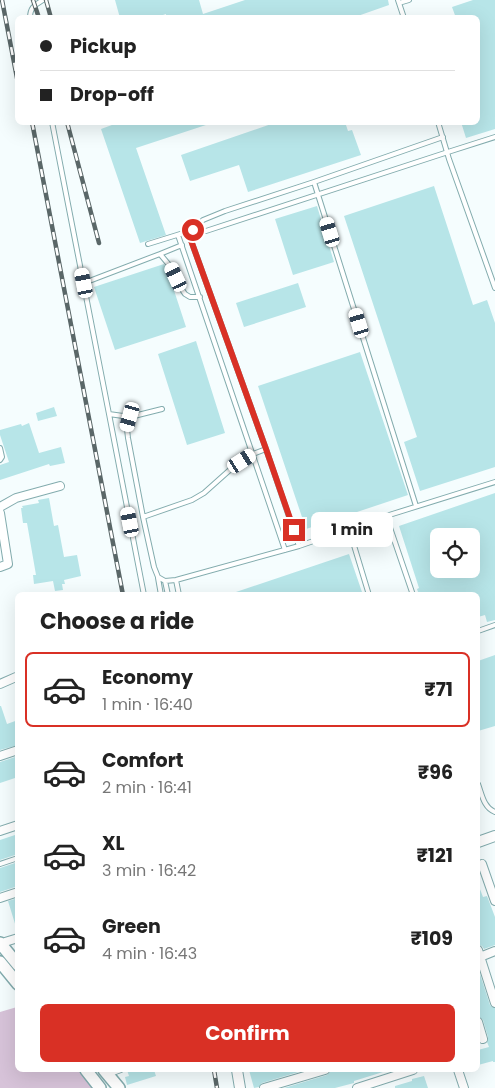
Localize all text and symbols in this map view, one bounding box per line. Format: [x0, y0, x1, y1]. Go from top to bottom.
text: Pickup [70, 33, 136, 60]
text: Drop-off [70, 81, 154, 108]
car [318, 215, 341, 249]
route start [182, 219, 204, 241]
car [162, 260, 189, 294]
car [73, 267, 94, 299]
car [347, 306, 370, 340]
car [118, 401, 141, 433]
car [225, 447, 258, 475]
car [119, 506, 140, 538]
callout: 1 min [312, 512, 394, 548]
text: 1 min [331, 518, 373, 541]
route end [283, 519, 305, 541]
map controls [430, 528, 480, 578]
button: locate [430, 528, 480, 578]
text: Choose a ride [40, 606, 194, 637]
text: Economy [102, 664, 193, 691]
icon: car [42, 667, 87, 712]
text: ₹71 [424, 676, 453, 703]
text: 1 min · 16:40 [102, 693, 193, 716]
text: Comfort [102, 747, 184, 774]
icon: car [42, 750, 87, 795]
text: ₹96 [418, 759, 453, 786]
text: 2 min · 16:41 [102, 776, 192, 799]
text: XL [102, 830, 125, 857]
icon: car [42, 833, 87, 878]
text: ₹121 [417, 842, 453, 869]
text: 3 min · 16:42 [102, 859, 196, 882]
text: Green [102, 913, 161, 940]
icon: car [42, 916, 87, 961]
text: ₹109 [410, 925, 453, 952]
text: 4 min · 16:43 [102, 942, 197, 965]
button: Confirm [40, 1004, 455, 1062]

